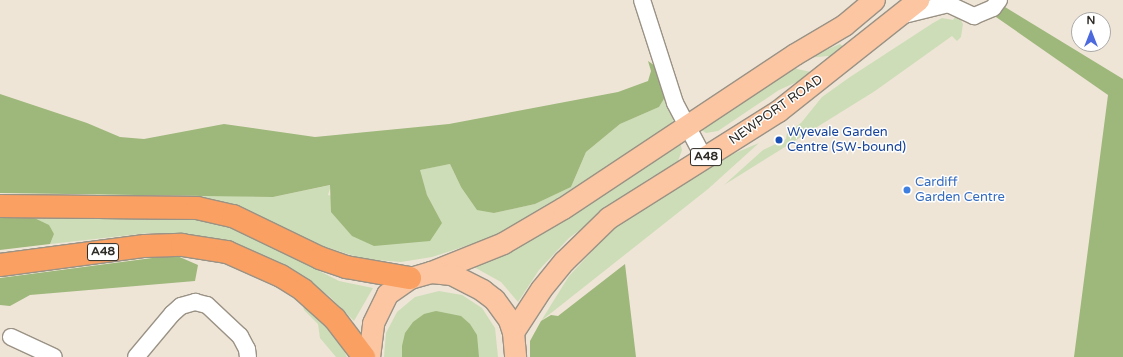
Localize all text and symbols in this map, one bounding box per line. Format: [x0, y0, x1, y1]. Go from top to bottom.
north arrow [1071, 12, 1111, 52]
text: N [1087, 14, 1095, 27]
street label: NEWPORT ROAD [726, 72, 826, 148]
place label: Wyevale Garden Centre (SW-bound) [787, 125, 906, 156]
marker: Wyevale Garden Centre (SW-bound) [774, 135, 784, 145]
road number: A48 [689, 147, 723, 167]
place label: Cardiff Garden Centre [915, 175, 1005, 206]
marker: Cardiff Garden Centre [902, 185, 912, 195]
road number: A48 [86, 242, 120, 262]

